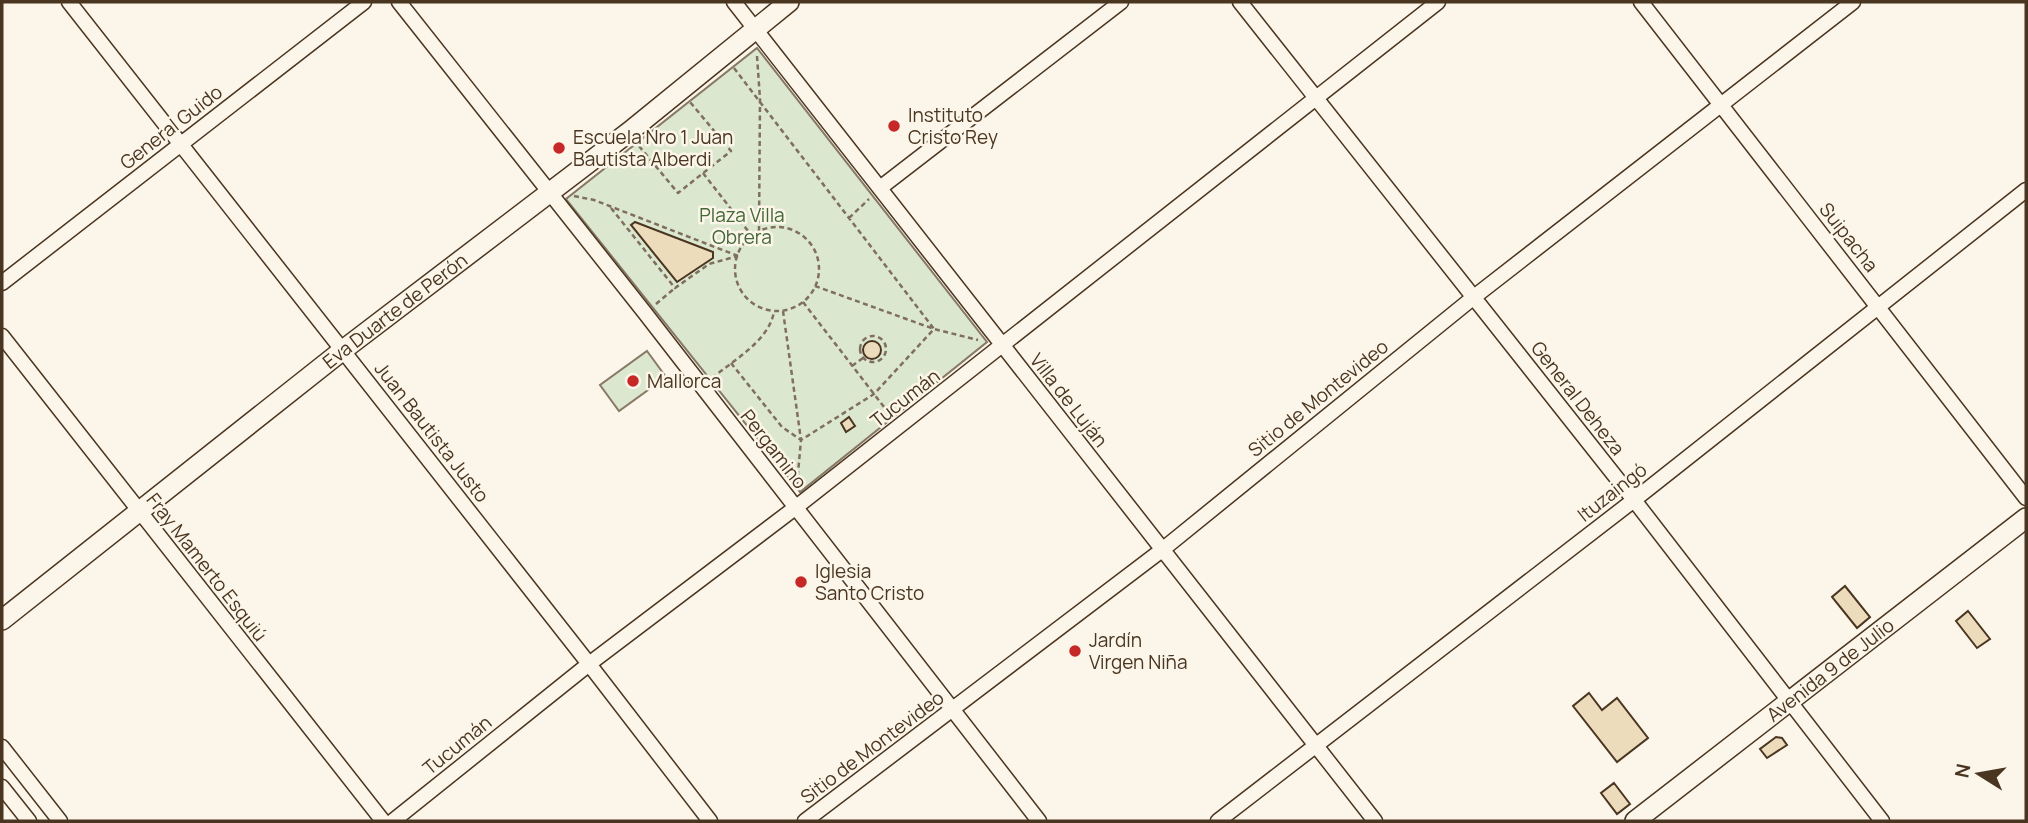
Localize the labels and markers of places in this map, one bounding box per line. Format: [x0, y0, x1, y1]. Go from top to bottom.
place label: Instituto Cristo Rey [908, 102, 998, 150]
marker: Instituto Cristo Rey [886, 118, 902, 134]
place label: Escuela Nro 1 Juan Bautista Alberdi [573, 124, 733, 172]
marker: Escuela Nro 1 Juan Bautista Alberdi [551, 140, 567, 156]
place label: Mallorca [647, 368, 721, 394]
marker: Mallorca [625, 373, 641, 389]
place label: Iglesia Santo Cristo [815, 558, 924, 606]
marker: Iglesia Santo Cristo [793, 574, 809, 590]
place label: Jardín Virgen Niña [1089, 627, 1187, 675]
marker: Jardín Virgen Niña [1067, 643, 1083, 659]

